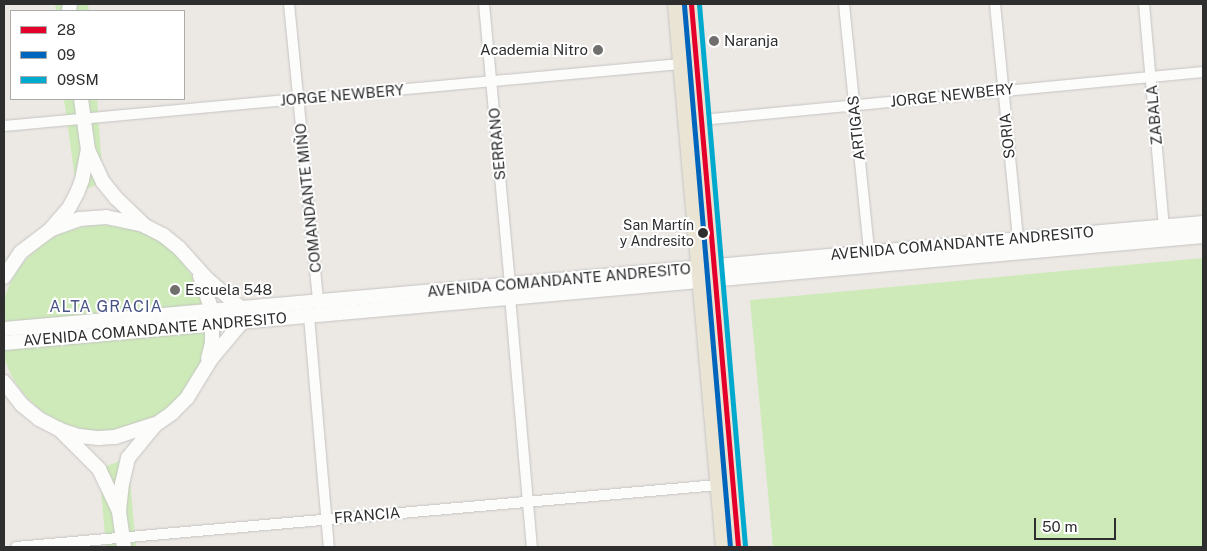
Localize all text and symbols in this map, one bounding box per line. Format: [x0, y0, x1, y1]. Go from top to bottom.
legend [10, 10, 185, 100]
text: 28 [57, 21, 76, 38]
place label: Naranja [724, 32, 778, 50]
marker: Naranja [708, 35, 720, 47]
place label: Academia Nitro [480, 41, 588, 59]
marker: Academia Nitro [592, 44, 604, 56]
text: 09 [57, 46, 75, 63]
text: 09SM [57, 71, 99, 88]
street label: JORGE NEWBERY [889, 80, 1015, 110]
street label: JORGE NEWBERY [279, 81, 405, 109]
street label: ZABALA [1142, 84, 1166, 146]
street label: ARTIGAS [844, 95, 868, 161]
street label: SERRANO [485, 107, 509, 181]
street label: SORIA [996, 112, 1018, 160]
street label: COMANDANTE MIÑO [291, 122, 325, 274]
place label: San Martín y Andresito [620, 217, 694, 250]
street label: AVENIDA COMANDANTE ANDRESITO [829, 223, 1095, 263]
marker: San Martín y Andresito [698, 228, 708, 238]
street label: AVENIDA COMANDANTE ANDRESITO [426, 260, 692, 300]
place label: Escuela 548 [185, 281, 272, 299]
marker: Escuela 548 [169, 284, 181, 296]
district label: ALTA GRACIA [48, 297, 164, 317]
street label: AVENIDA COMANDANTE ANDRESITO [22, 309, 288, 349]
street label: FRANCIA [333, 503, 401, 527]
scale bar [1037, 508, 1120, 540]
text: 50 m [1042, 518, 1077, 535]

